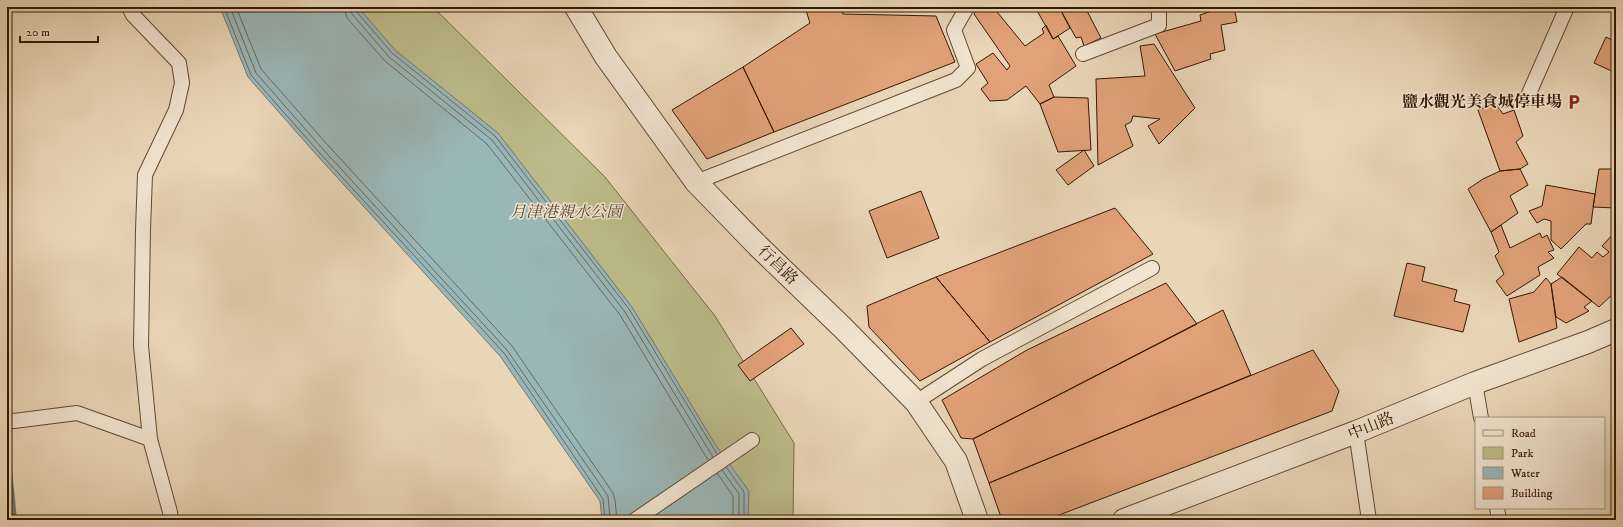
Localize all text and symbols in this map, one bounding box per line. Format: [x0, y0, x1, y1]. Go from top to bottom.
scale bar [20, 18, 98, 44]
text: 20 m [26, 25, 50, 40]
place label: 鹽水觀光美食城停車場 [1402, 92, 1562, 112]
parking icon: 鹽水觀光美食城停車場 [1565, 93, 1583, 111]
park label: 月津港親水公園 [510, 202, 625, 222]
street label: 行昌路 [754, 241, 802, 289]
street label: 中山路 [1345, 408, 1397, 444]
legend [1475, 417, 1605, 509]
text: Road [1511, 426, 1536, 441]
text: Park [1511, 446, 1533, 461]
text: Water [1510, 466, 1540, 481]
text: Building [1511, 486, 1552, 501]

